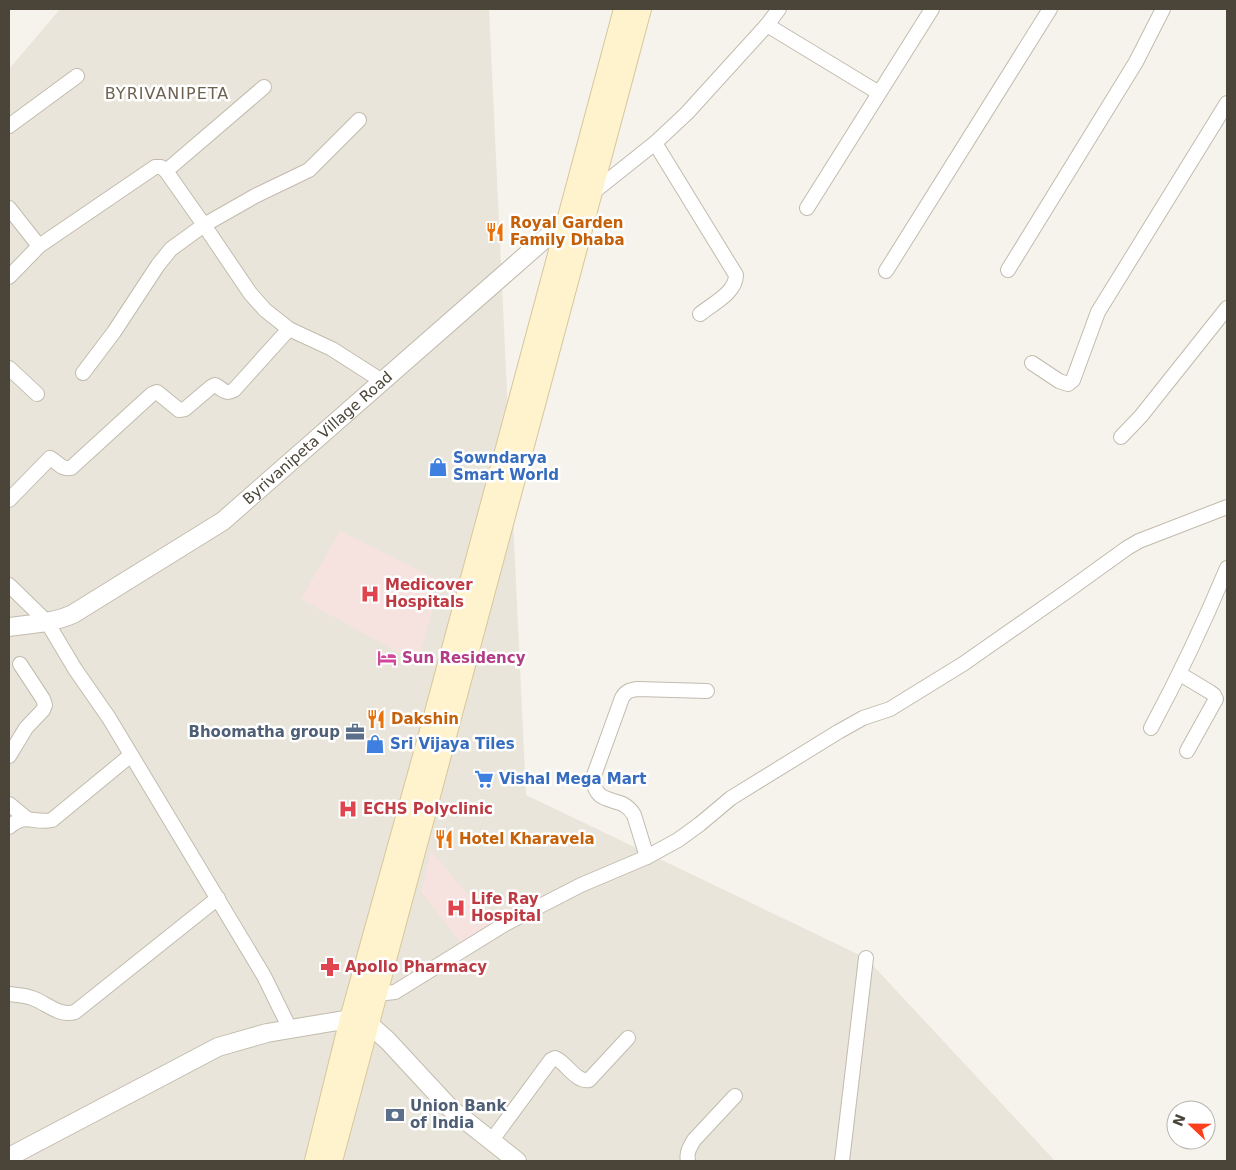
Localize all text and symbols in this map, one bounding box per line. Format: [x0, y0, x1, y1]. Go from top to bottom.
district label: BYRIVANIPETA [105, 84, 229, 103]
place label: Royal Garden Family Dhaba [510, 214, 625, 249]
restaurant icon: Royal Garden Family Dhaba [484, 221, 506, 243]
street label: Byrivanipeta Village Road [239, 368, 396, 508]
place label: Sowndarya Smart World [453, 449, 559, 484]
shop icon: Sowndarya Smart World [427, 456, 449, 478]
place label: Medicover Hospitals [385, 576, 473, 611]
hospital icon: Medicover Hospitals [359, 583, 381, 605]
hotel icon: Sun Residency [376, 647, 398, 669]
place label: Sun Residency [402, 649, 526, 667]
restaurant icon: Dakshin [365, 708, 387, 730]
place label: Dakshin [391, 710, 459, 728]
office icon: Bhoomatha group [344, 721, 366, 743]
place label: Bhoomatha group [188, 723, 340, 741]
shop icon: Sri Vijaya Tiles [364, 733, 386, 755]
place label: Sri Vijaya Tiles [390, 735, 515, 753]
supermarket icon: Vishal Mega Mart [473, 768, 495, 790]
place label: Vishal Mega Mart [499, 770, 646, 788]
hospital icon: ECHS Polyclinic [337, 798, 359, 820]
place label: ECHS Polyclinic [363, 800, 493, 818]
restaurant icon: Hotel Kharavela [433, 828, 455, 850]
place label: Hotel Kharavela [459, 830, 595, 848]
place label: Life Ray Hospital [471, 890, 541, 925]
hospital icon: Life Ray Hospital [445, 897, 467, 919]
pharmacy icon: Apollo Pharmacy [319, 956, 341, 978]
place label: Apollo Pharmacy [345, 958, 487, 976]
place label: Union Bank of India [410, 1097, 507, 1132]
north arrow [1166, 1100, 1216, 1150]
bank icon: Union Bank of India [384, 1104, 406, 1126]
text: N [1169, 1112, 1189, 1129]

